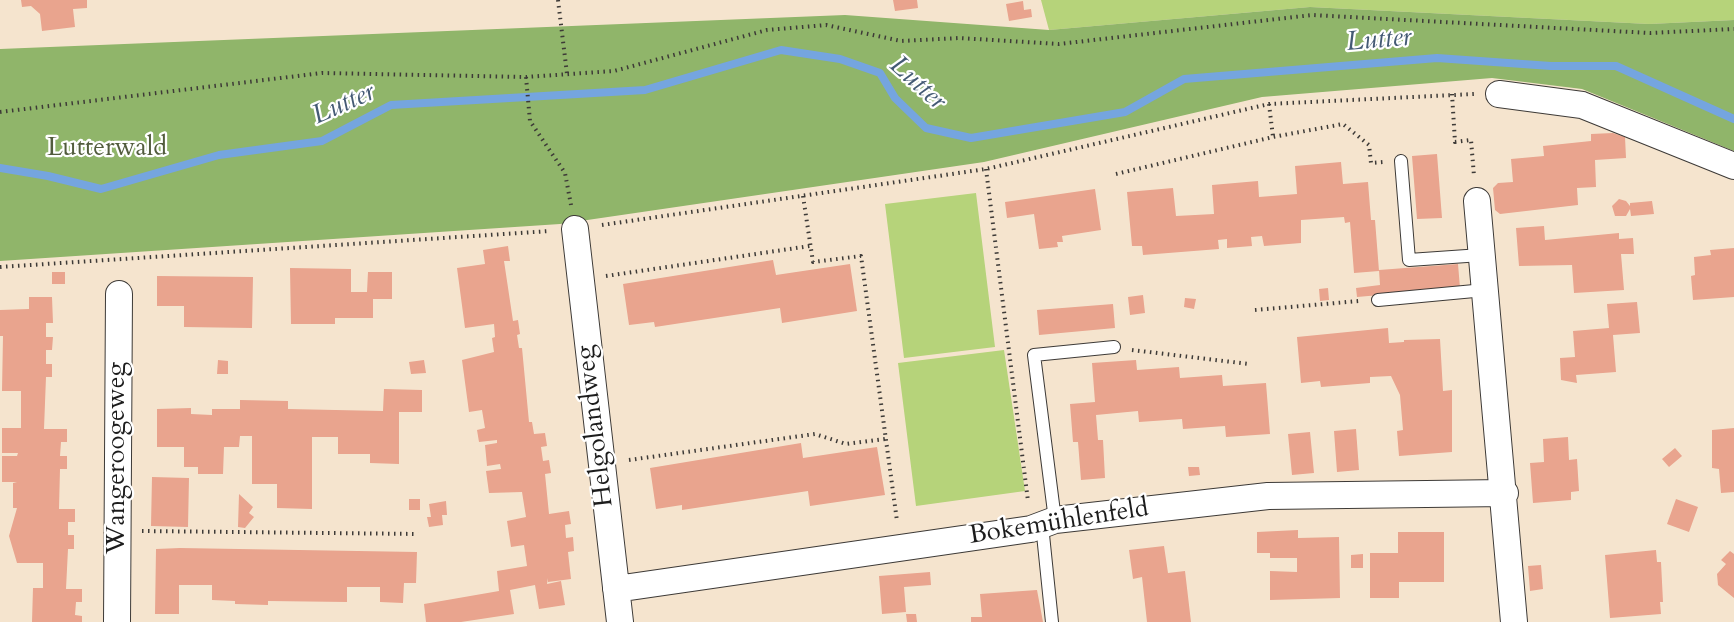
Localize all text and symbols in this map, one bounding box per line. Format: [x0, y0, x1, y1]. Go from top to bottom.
water label: Lutter [1345, 22, 1413, 60]
water label: Lutter [882, 50, 952, 118]
water label: Lutter [308, 77, 380, 133]
park label: Lutterwald [47, 133, 167, 165]
street label: Helgolandweg [571, 343, 621, 509]
street label: Wangeroogeweg [102, 362, 134, 554]
street label: Bokemühlenfeld [967, 493, 1151, 553]

